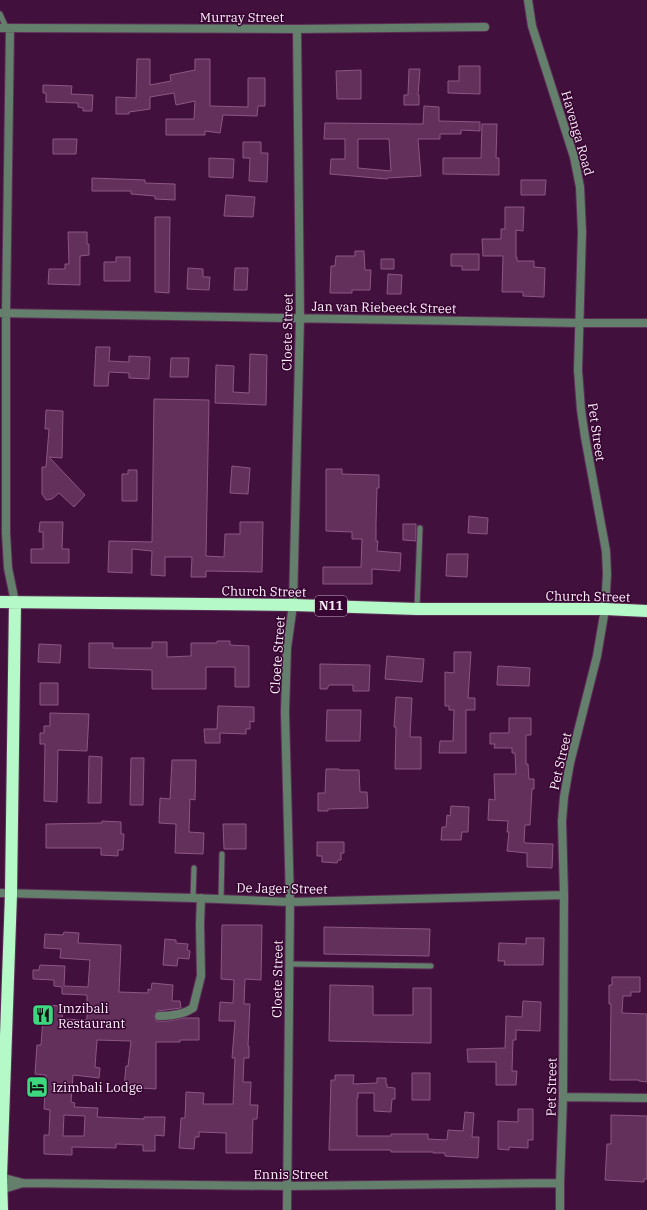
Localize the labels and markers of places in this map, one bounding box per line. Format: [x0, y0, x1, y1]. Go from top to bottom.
place label: Imzibali Restaurant [58, 1000, 126, 1032]
restaurant icon: Imzibali Restaurant [30, 1002, 56, 1028]
hotel icon: Izimbali Lodge [24, 1074, 50, 1100]
place label: Izimbali Lodge [52, 1079, 143, 1096]

